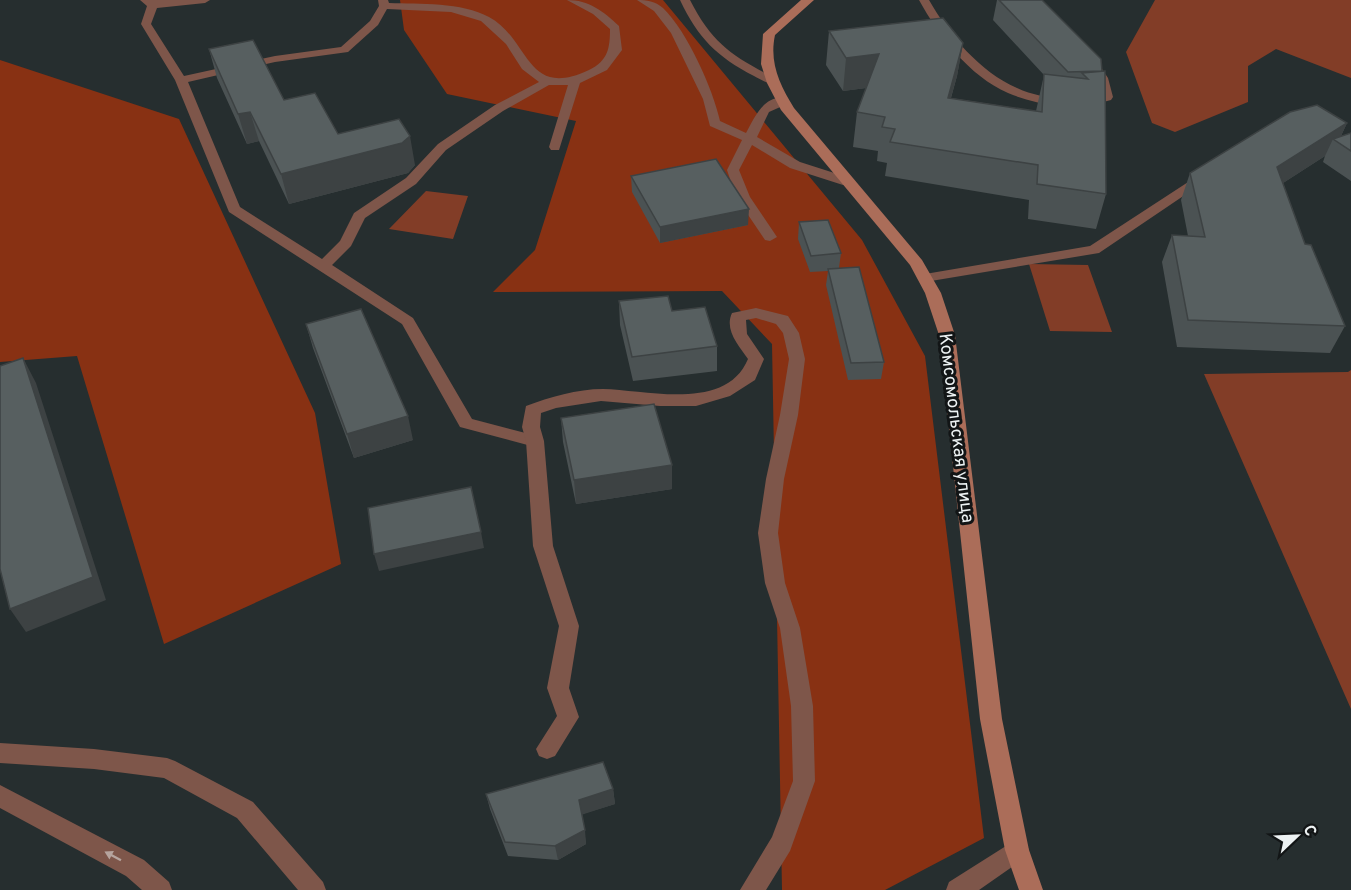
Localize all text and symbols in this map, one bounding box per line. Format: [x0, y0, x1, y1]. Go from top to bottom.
street label: Комсомольская улица [932, 332, 979, 524]
north arrow [1267, 806, 1327, 866]
text: С [1298, 822, 1320, 840]
one-way arrow [104, 851, 121, 861]

